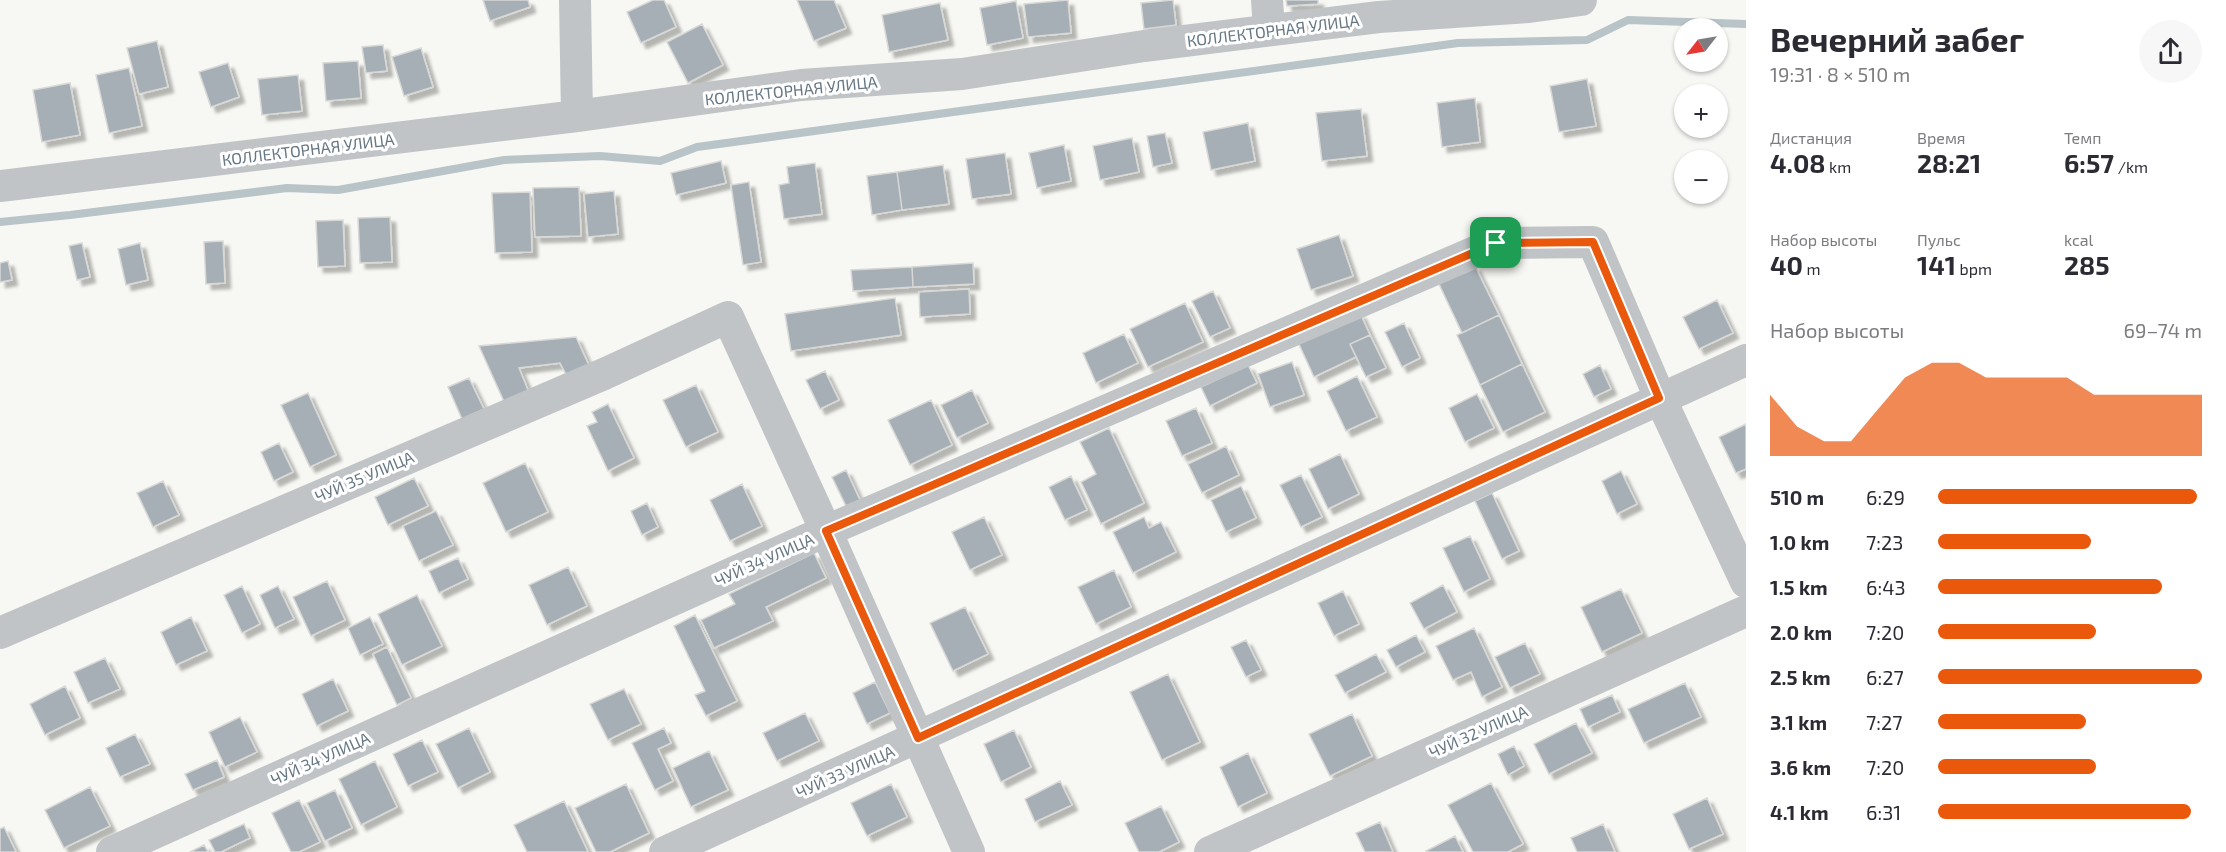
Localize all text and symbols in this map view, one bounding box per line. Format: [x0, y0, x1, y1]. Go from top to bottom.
street label: КОЛЛЕКТОРНАЯ УЛИЦА [1186, 10, 1360, 50]
north arrow [1674, 18, 1728, 72]
map controls [1674, 18, 1728, 204]
text: Вечерний забег [1770, 19, 2024, 59]
button: share [2139, 20, 2202, 83]
text: 19:31 · 8 × 510 m [1770, 62, 1910, 86]
street label: КОЛЛЕКТОРНАЯ УЛИЦА [704, 71, 878, 109]
button: + [1674, 84, 1728, 138]
text: Дистанция [1770, 128, 1852, 147]
text: Время [1917, 128, 1966, 147]
text: Темп [2064, 128, 2101, 147]
street label: КОЛЛЕКТОРНАЯ УЛИЦА [221, 129, 395, 169]
text: 4.08 [1770, 147, 1826, 178]
text: 28:21 [1917, 147, 1981, 178]
text: 6:57 [2064, 147, 2114, 178]
button: − [1674, 150, 1728, 204]
text: km [1826, 157, 1851, 176]
text: /km [2114, 157, 2148, 176]
pin [1470, 217, 1521, 268]
icon: arrive [1479, 226, 1512, 259]
text: Набор высоты [1770, 230, 1877, 249]
text: Пульс [1917, 230, 1961, 249]
text: kcal [2064, 230, 2093, 249]
text: 40 [1770, 249, 1803, 280]
text: 141 [1917, 249, 1956, 280]
text: 285 [2064, 249, 2110, 280]
text: m [1803, 259, 1821, 278]
text: bpm [1956, 259, 1992, 278]
text: Набор высоты [1770, 318, 1904, 342]
text: 69–74 m [2124, 318, 2202, 342]
street label: ЧУЙ 35 УЛИЦА [312, 447, 416, 505]
text: 510 m [1770, 485, 1824, 509]
text: 6:29 [1866, 485, 1905, 509]
street label: ЧУЙ 34 УЛИЦА [711, 529, 817, 589]
text: 1.0 km [1770, 530, 1829, 554]
text: 7:23 [1866, 530, 1903, 554]
text: 1.5 km [1770, 575, 1828, 599]
text: 6:43 [1866, 575, 1906, 599]
text: 2.0 km [1770, 620, 1832, 644]
text: 7:20 [1866, 620, 1904, 644]
text: 2.5 km [1770, 665, 1831, 689]
text: 6:27 [1866, 665, 1904, 689]
street label: ЧУЙ 32 УЛИЦА [1426, 701, 1530, 761]
text: 3.1 km [1770, 710, 1827, 734]
text: 7:27 [1866, 710, 1902, 734]
street label: ЧУЙ 34 УЛИЦА [267, 728, 373, 788]
street label: ЧУЙ 33 УЛИЦА [793, 741, 897, 801]
text: 3.6 km [1770, 755, 1831, 779]
text: 7:20 [1866, 755, 1904, 779]
text: 4.1 km [1770, 800, 1829, 824]
text: 6:31 [1866, 800, 1901, 824]

